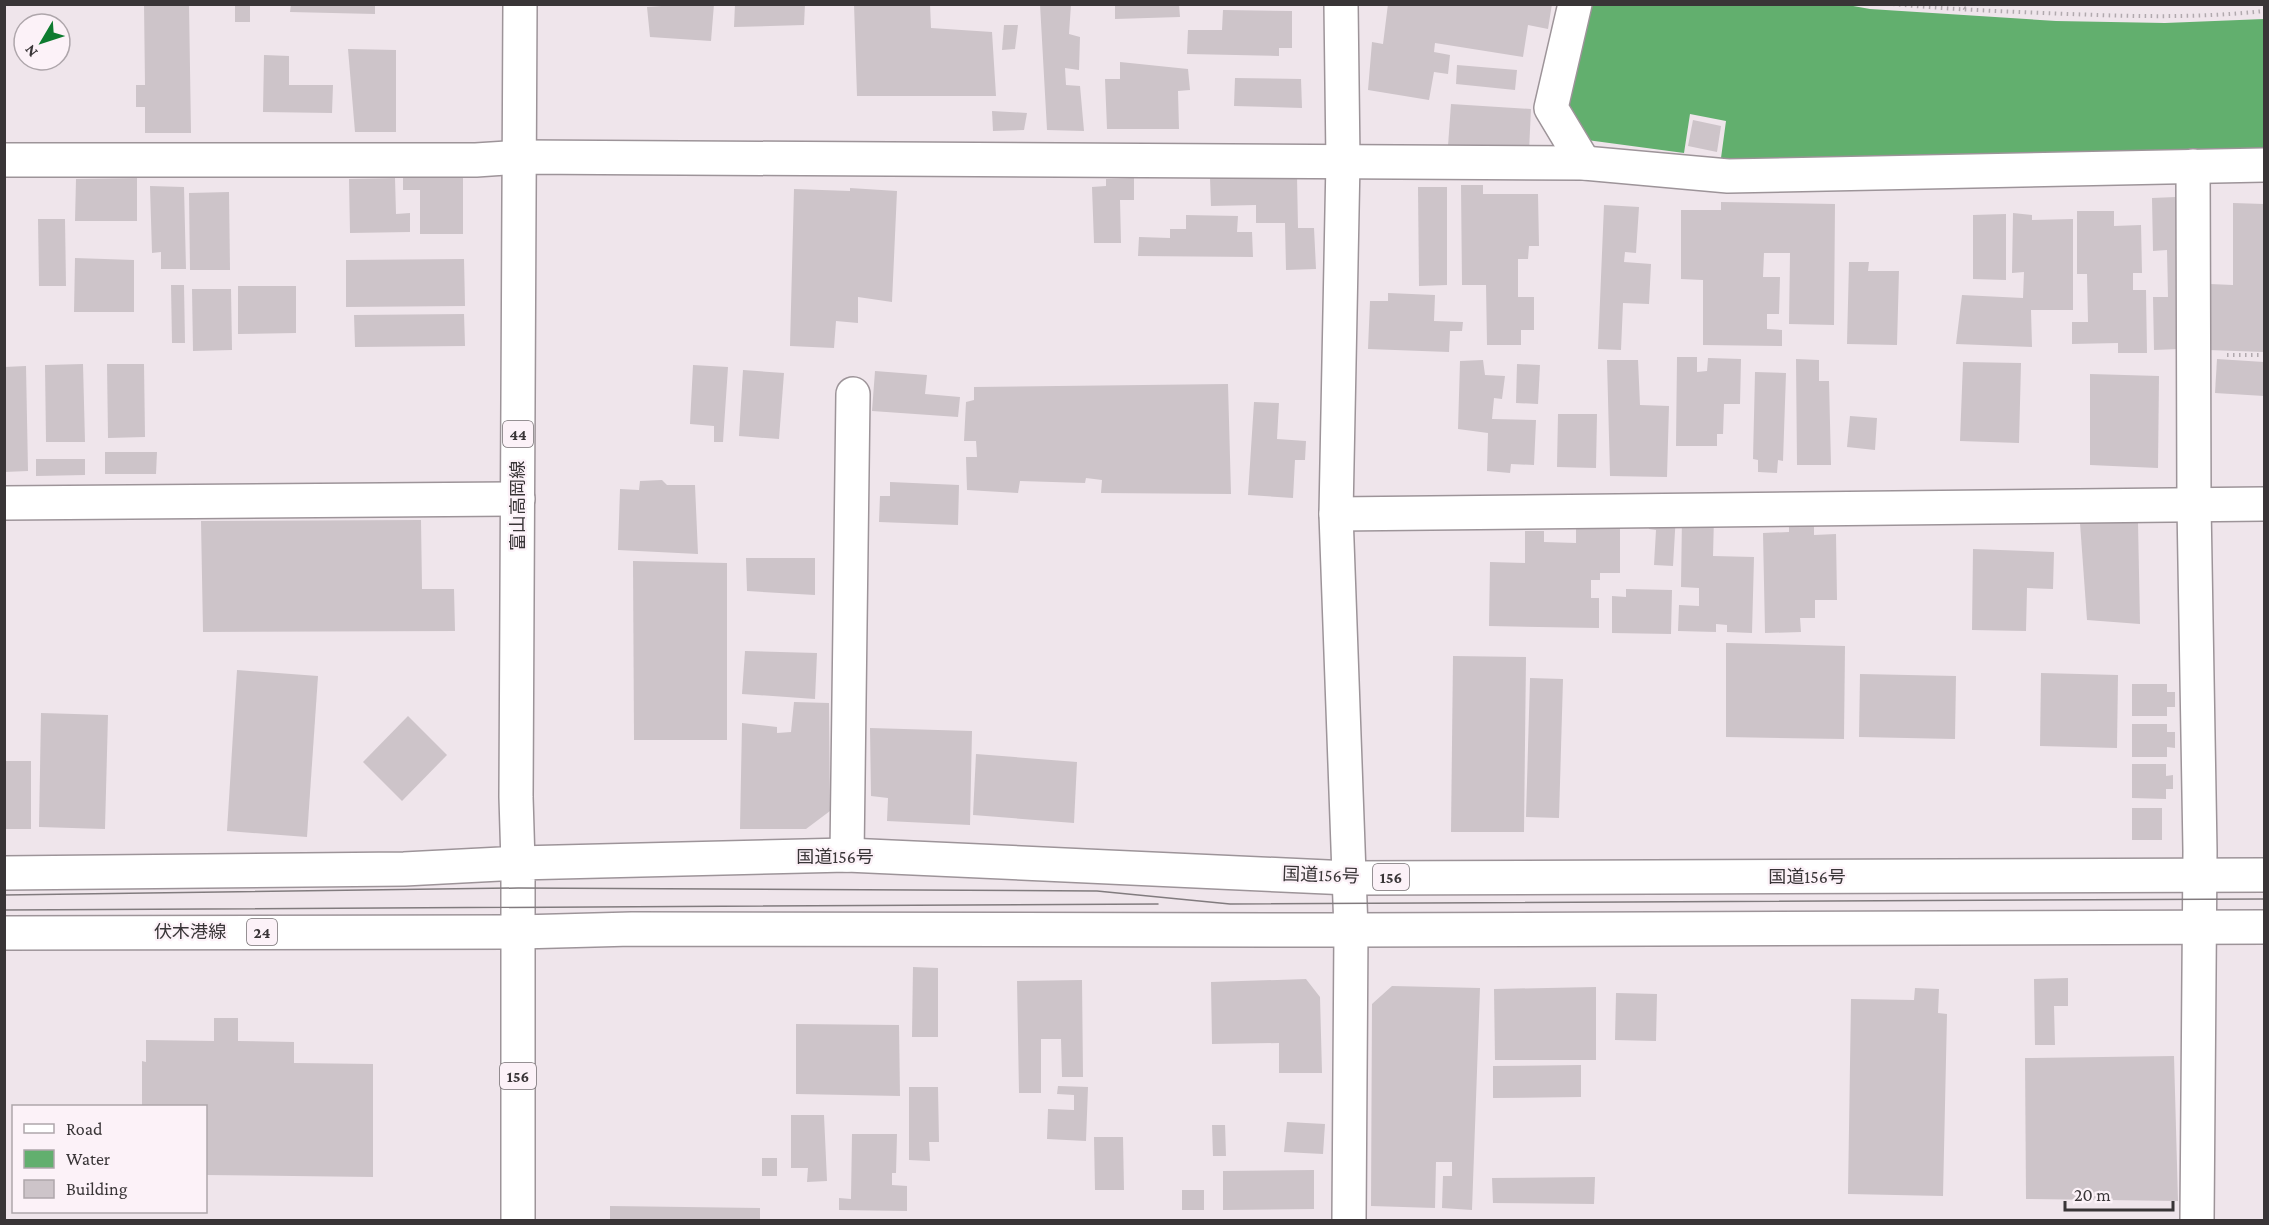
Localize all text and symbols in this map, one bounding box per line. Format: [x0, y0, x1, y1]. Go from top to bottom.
north arrow [12, 12, 72, 72]
text: N [21, 41, 41, 61]
road number: 44 [503, 421, 533, 447]
street label: 富山高岡線 [508, 461, 528, 551]
street label: 国道156号 [796, 847, 874, 867]
street label: 国道156号 [1282, 864, 1360, 886]
road number: 156 [1373, 864, 1409, 890]
street label: 国道156号 [1768, 867, 1846, 887]
road number: 24 [247, 919, 277, 945]
street label: 伏木港線 [154, 922, 226, 942]
road number: 156 [500, 1063, 536, 1089]
legend [12, 1105, 207, 1213]
text: Road [66, 1119, 103, 1139]
text: Water [66, 1149, 111, 1169]
scale bar [2065, 1174, 2173, 1212]
text: Building [66, 1179, 128, 1199]
text: 20 m [2074, 1185, 2111, 1205]

